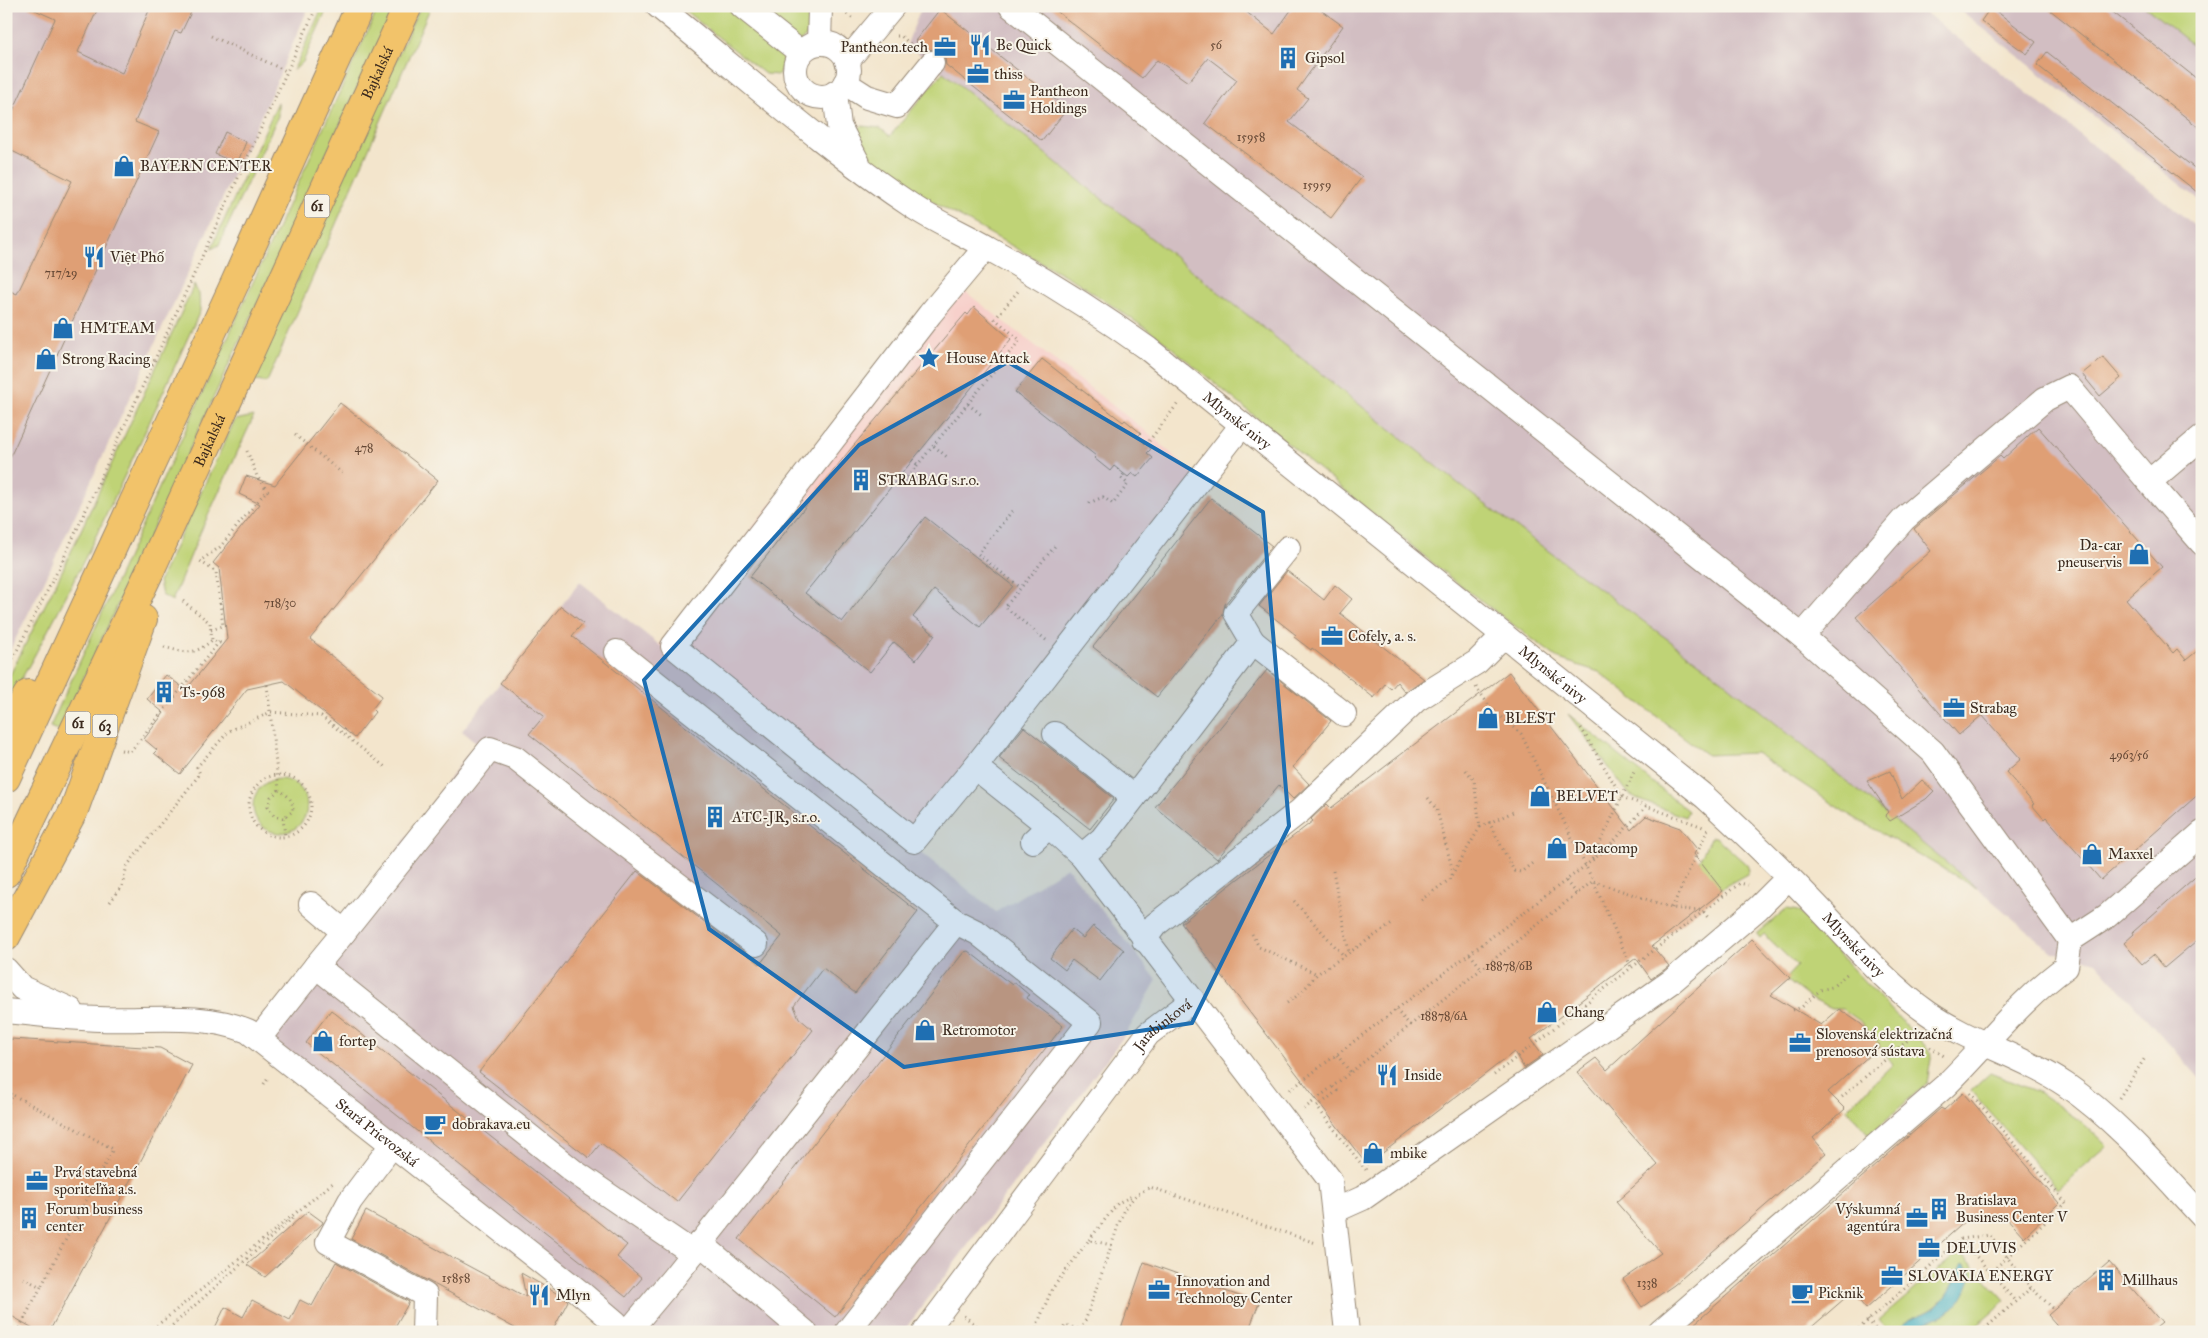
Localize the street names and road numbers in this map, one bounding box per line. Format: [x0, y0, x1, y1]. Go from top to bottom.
street label: Bajkalská [358, 43, 397, 102]
road number: 61 [304, 195, 330, 218]
street label: Mlynské nivy [1199, 388, 1276, 454]
street label: Bajkalská [190, 411, 230, 470]
street label: Mlynské nivy [1515, 642, 1591, 708]
road number: 61 [66, 711, 90, 734]
road number: 63 [92, 714, 118, 738]
street label: Mlynské nivy [1819, 908, 1889, 982]
street label: Jarabinková [1128, 995, 1196, 1057]
street label: Stará Prievozská [332, 1094, 423, 1171]

